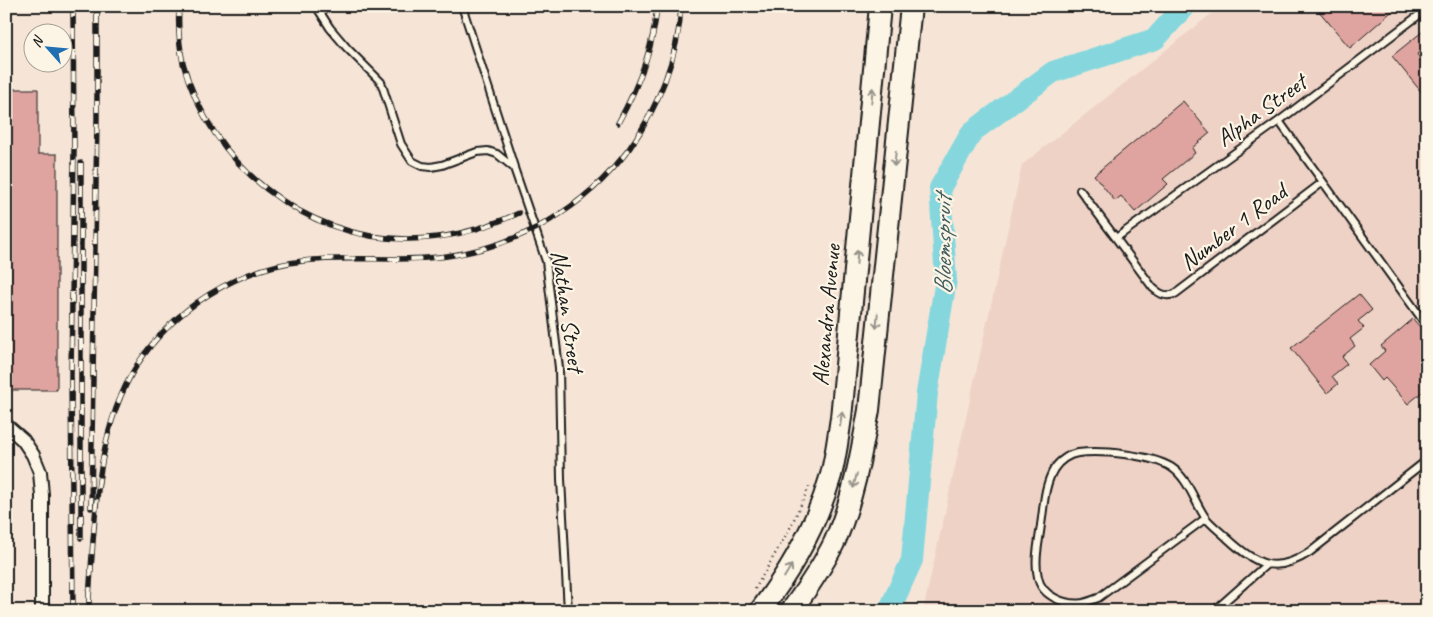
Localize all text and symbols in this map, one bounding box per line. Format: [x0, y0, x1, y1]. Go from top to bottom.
north arrow [22, 22, 72, 72]
text: N [27, 33, 47, 50]
street label: Alpha Street [1210, 65, 1315, 153]
one-way arrow [867, 87, 877, 103]
one-way arrow [890, 151, 900, 167]
street label: Number 1 Road [1174, 175, 1295, 277]
water label: Bloemspruit [927, 189, 959, 294]
street label: Alexandra Avenue [805, 241, 847, 387]
street label: Nathan Street [545, 248, 592, 377]
one-way arrow [852, 249, 861, 265]
one-way arrow [872, 312, 882, 328]
one-way arrow [836, 411, 846, 427]
one-way arrow [850, 473, 859, 489]
one-way arrow [783, 564, 793, 578]

